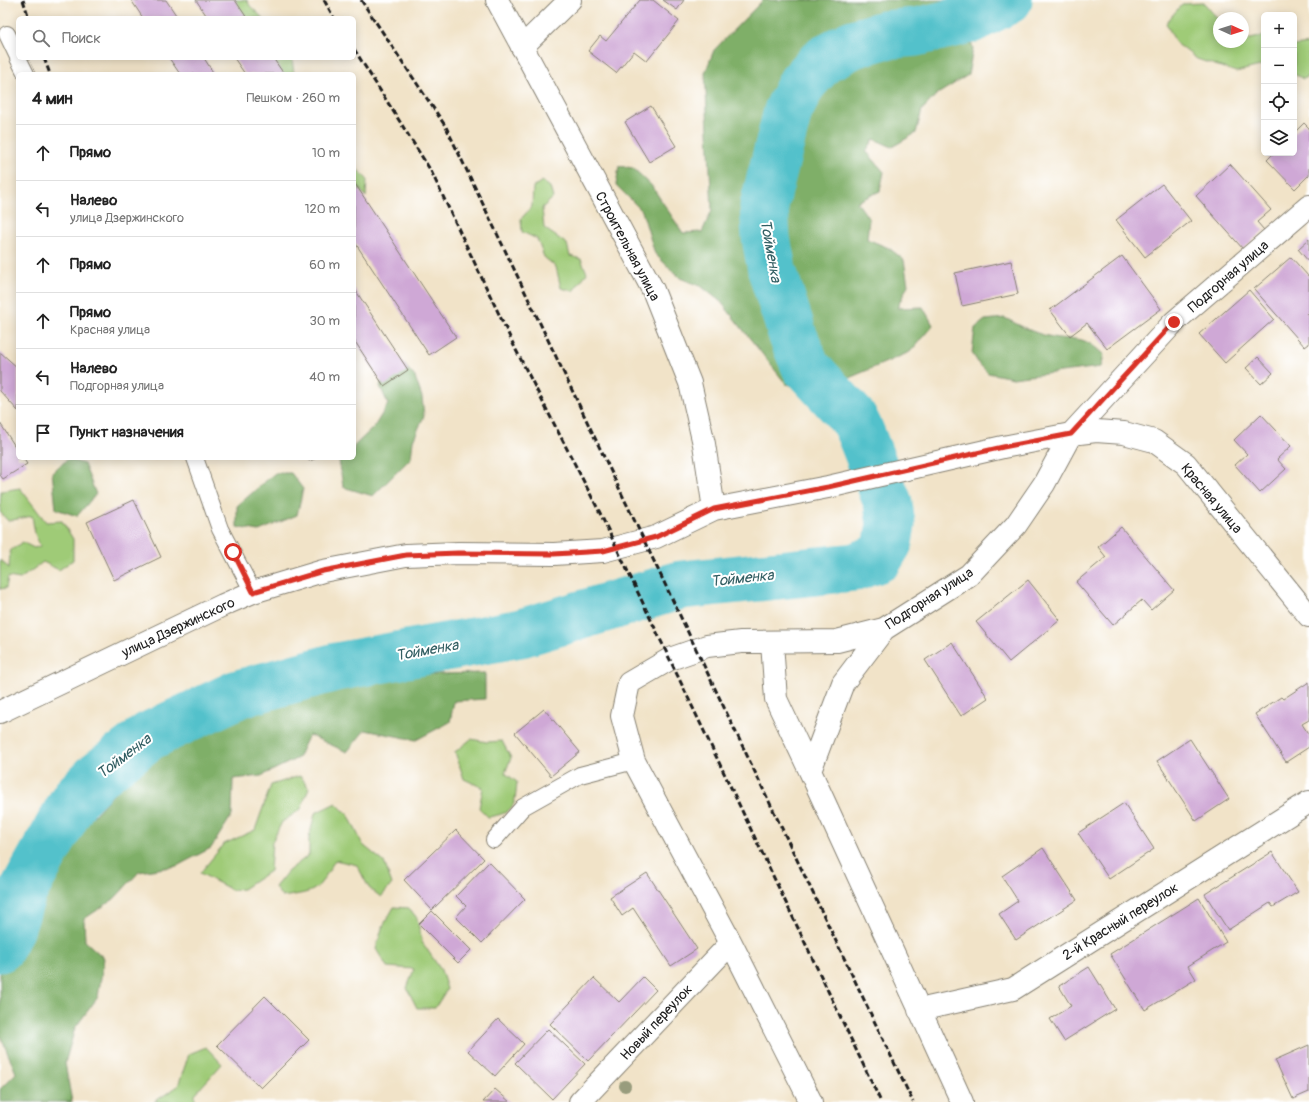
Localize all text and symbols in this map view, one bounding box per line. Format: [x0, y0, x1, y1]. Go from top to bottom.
north arrow [1213, 12, 1249, 48]
map controls [1261, 12, 1297, 156]
button: + [1261, 12, 1297, 48]
search box [16, 16, 356, 60]
icon: search [30, 27, 52, 49]
text: Поиск [62, 29, 101, 48]
button: − [1261, 48, 1297, 84]
button: locate [1261, 84, 1297, 120]
text: 4 мин [32, 88, 73, 109]
text: Пешком · 260 m [246, 90, 340, 106]
button: layers [1261, 120, 1297, 156]
icon: ahead [32, 142, 54, 164]
text: Прямо [70, 143, 111, 162]
text: 10 m [312, 145, 340, 161]
street label: Строительная улица [591, 189, 664, 304]
text: Налево [70, 191, 117, 210]
icon: left [32, 198, 54, 220]
text: 120 m [304, 201, 340, 217]
text: улица Дзержинского [70, 210, 184, 226]
water label: Тойменка [756, 218, 786, 285]
street label: Подгорная улица [1185, 237, 1272, 316]
icon: ahead [32, 254, 54, 276]
text: Прямо [70, 255, 111, 274]
text: 60 m [309, 257, 340, 273]
text: Прямо [70, 303, 111, 322]
icon: ahead [32, 310, 54, 332]
text: 30 m [310, 313, 340, 329]
route end [1165, 313, 1183, 331]
text: Красная улица [70, 322, 150, 338]
text: Налево [70, 359, 117, 378]
icon: left [32, 366, 54, 388]
text: 40 m [309, 369, 340, 385]
text: Подгорная улица [70, 378, 164, 394]
icon: arrive [32, 422, 54, 444]
text: Пункт назначения [70, 423, 184, 442]
street label: Красная улица [1177, 460, 1246, 537]
route start [224, 543, 242, 561]
street label: Подгорная улица [882, 564, 976, 633]
water label: Тойменка [710, 566, 775, 591]
street label: улица Дзержинского [118, 594, 238, 662]
water label: Тойменка [394, 635, 461, 665]
water label: Тойменка [93, 729, 156, 783]
street label: 2-й Красный переулок [1059, 879, 1181, 964]
street label: Новый переулок [617, 981, 696, 1064]

